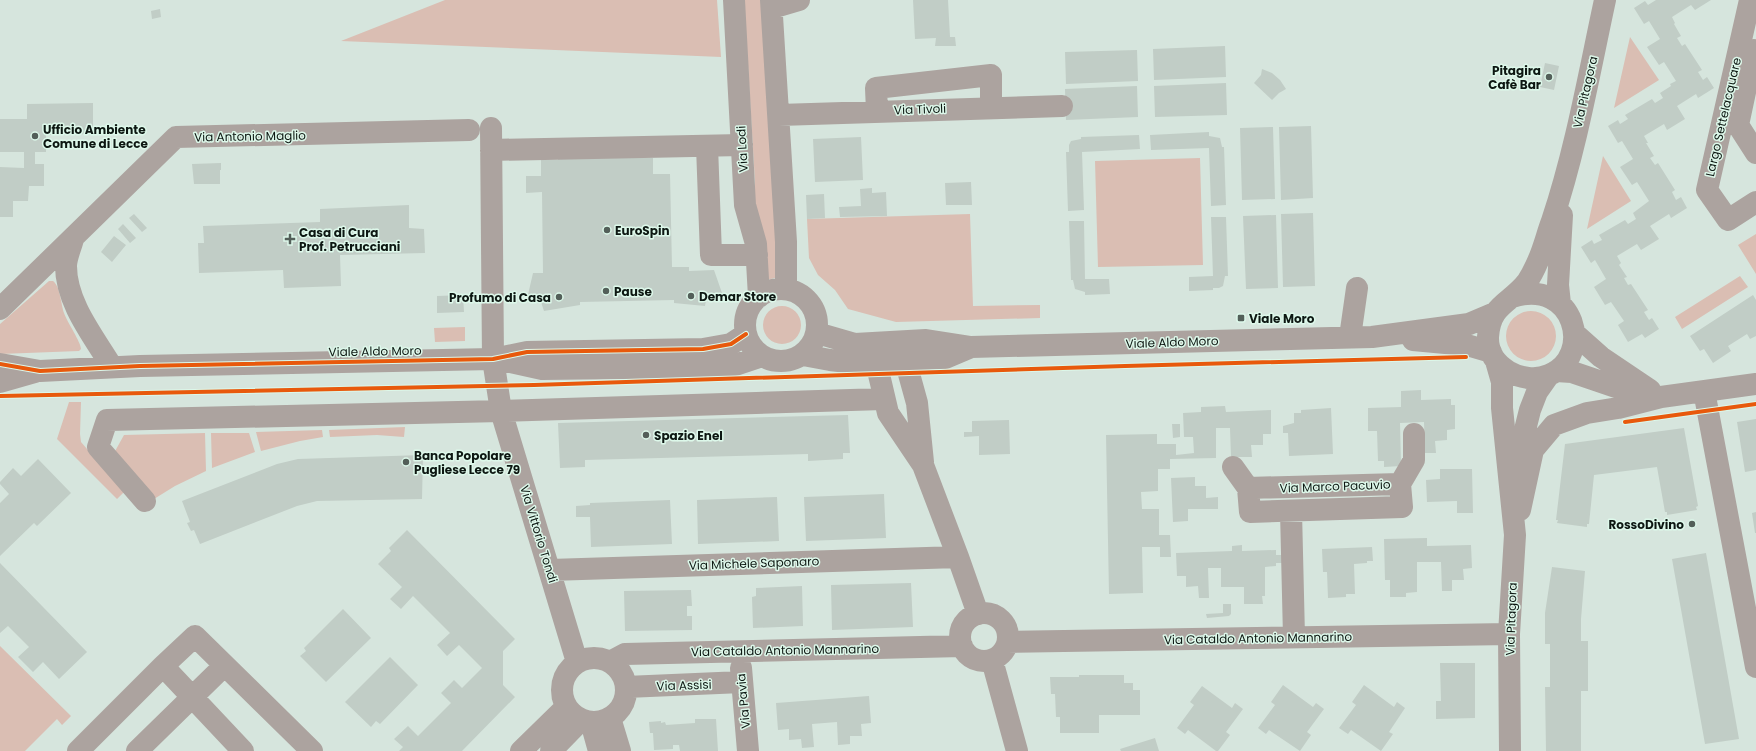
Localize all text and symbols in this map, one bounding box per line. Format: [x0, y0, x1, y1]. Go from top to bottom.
street label: Via Pitagora [1568, 54, 1602, 130]
street label: Largo Settelacquare [1701, 56, 1745, 178]
place label: Pitagira Cafè Bar [1488, 62, 1541, 93]
marker: Pitagira Cafè Bar [1544, 72, 1554, 82]
street label: Via Tivoli [894, 100, 946, 118]
place label: Ufficio Ambiente Comune di Lecce [43, 121, 148, 152]
street label: Via Lodi [732, 125, 752, 173]
street label: Via Antonio Maglio [194, 127, 306, 145]
marker: Ufficio Ambiente Comune di Lecce [30, 131, 40, 141]
place label: EuroSpin [615, 222, 670, 239]
place label: Casa di Cura Prof. Petrucciani [299, 224, 400, 255]
marker: EuroSpin [602, 225, 612, 235]
marker: Casa di Cura Prof. Petrucciani [284, 233, 296, 245]
place label: Pause [614, 283, 652, 300]
marker: Pause [601, 286, 611, 296]
place label: Demar Store [699, 288, 777, 305]
place label: Profumo di Casa [449, 289, 551, 306]
marker: Demar Store [686, 291, 696, 301]
marker: Profumo di Casa [554, 292, 564, 302]
place label: Viale Moro [1249, 310, 1315, 327]
marker: Viale Moro [1236, 313, 1246, 323]
street label: Viale Aldo Moro [1125, 332, 1219, 352]
street label: Viale Aldo Moro [328, 342, 422, 360]
place label: Spazio Enel [654, 427, 723, 444]
marker: Spazio Enel [641, 430, 651, 440]
place label: Banca Popolare Pugliese Lecce 79 [414, 447, 520, 478]
marker: Banca Popolare Pugliese Lecce 79 [401, 457, 411, 467]
street label: Via Marco Pacuvio [1279, 476, 1391, 496]
street label: Via Vittorio Tondi [516, 483, 562, 585]
place label: RossoDivino [1608, 516, 1684, 533]
marker: RossoDivino [1687, 519, 1697, 529]
street label: Via Michele Saponaro [688, 552, 820, 574]
street label: Via Pitagora [1501, 582, 1521, 656]
street label: Via Cataldo Antonio Mannarino [1164, 628, 1353, 648]
street label: Via Cataldo Antonio Mannarino [691, 640, 880, 660]
street label: Via Pavia [732, 673, 754, 729]
street label: Via Assisi [656, 676, 712, 694]

